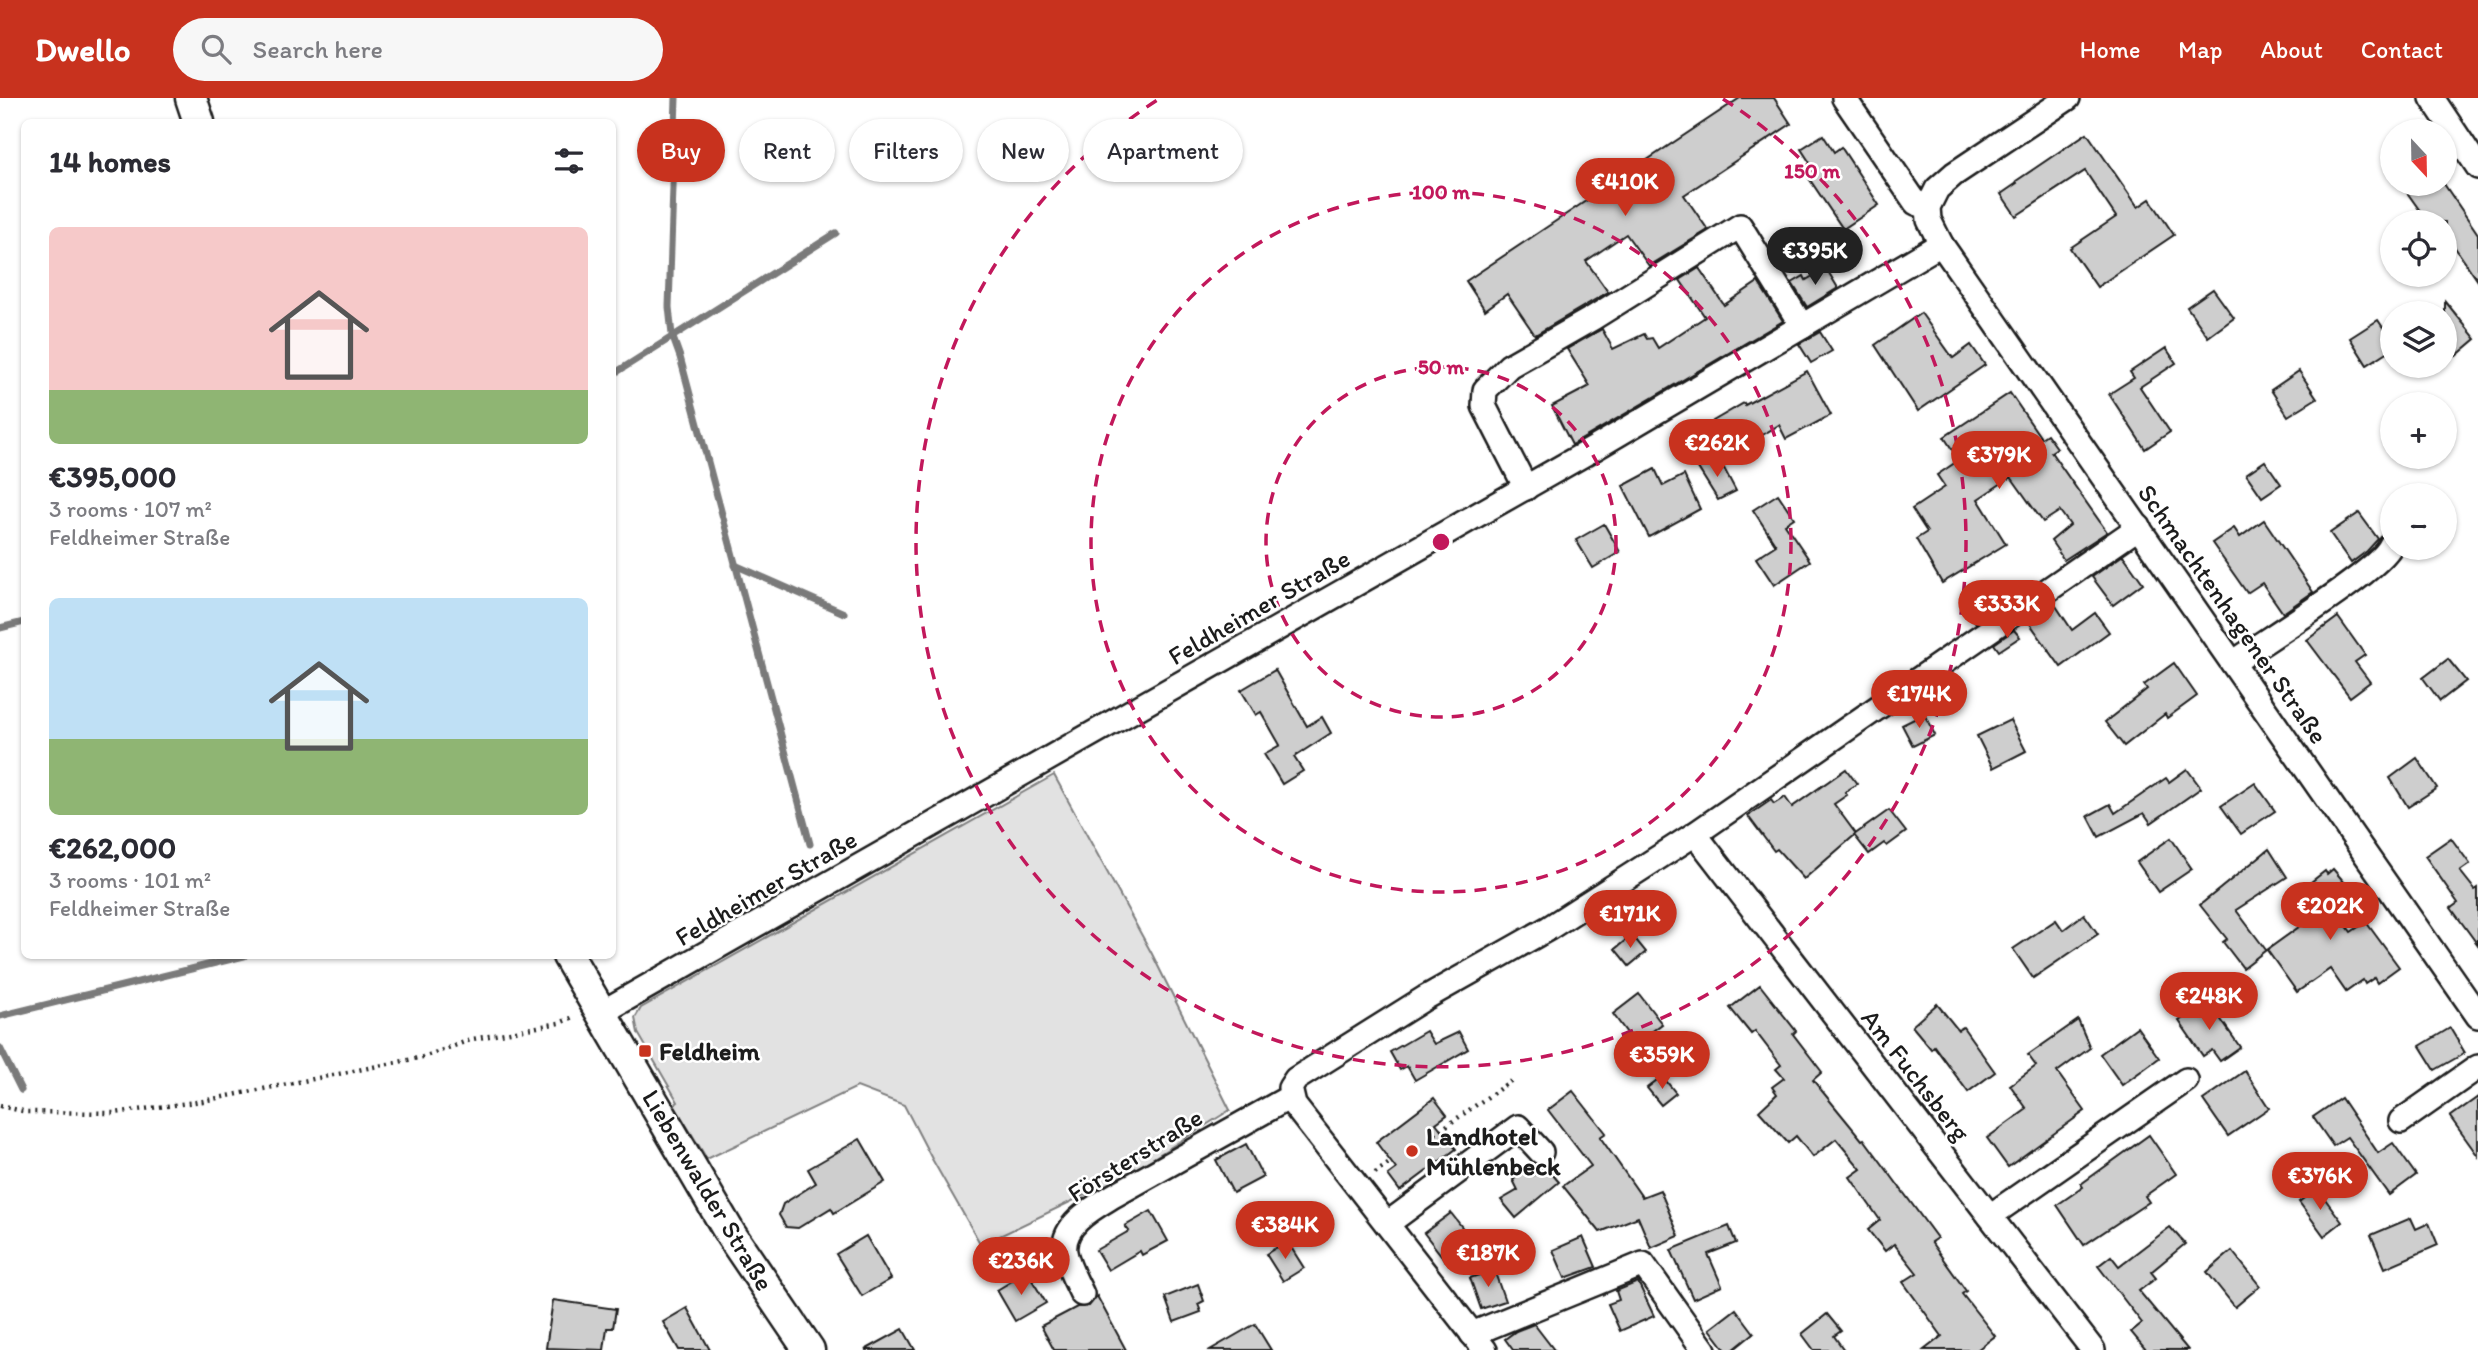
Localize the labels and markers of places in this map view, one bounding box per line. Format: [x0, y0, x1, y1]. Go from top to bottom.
pin: €410K [1576, 158, 1674, 218]
pin: €395K [1766, 228, 1864, 287]
pin: €262K [1668, 420, 1766, 479]
pin: €379K [1950, 432, 2048, 491]
centre of rings [1429, 530, 1453, 554]
pin: €333K [1958, 580, 2056, 640]
pin: €174K [1870, 670, 1968, 730]
pin: €202K [2281, 882, 2379, 942]
pin: €171K [1581, 890, 1679, 950]
pin: €248K [2160, 972, 2258, 1032]
pin: €359K [1613, 1032, 1711, 1091]
place label: Feldheim [659, 1035, 760, 1067]
marker: Feldheim [637, 1043, 653, 1059]
place label: Landhotel Mühlenbeck [1426, 1120, 1561, 1182]
marker: Landhotel Mühlenbeck [1404, 1143, 1420, 1159]
pin: €376K [2271, 1152, 2369, 1212]
pin: €384K [1236, 1202, 1334, 1261]
pin: €187K [1439, 1230, 1537, 1289]
pin: €236K [972, 1238, 1070, 1297]

